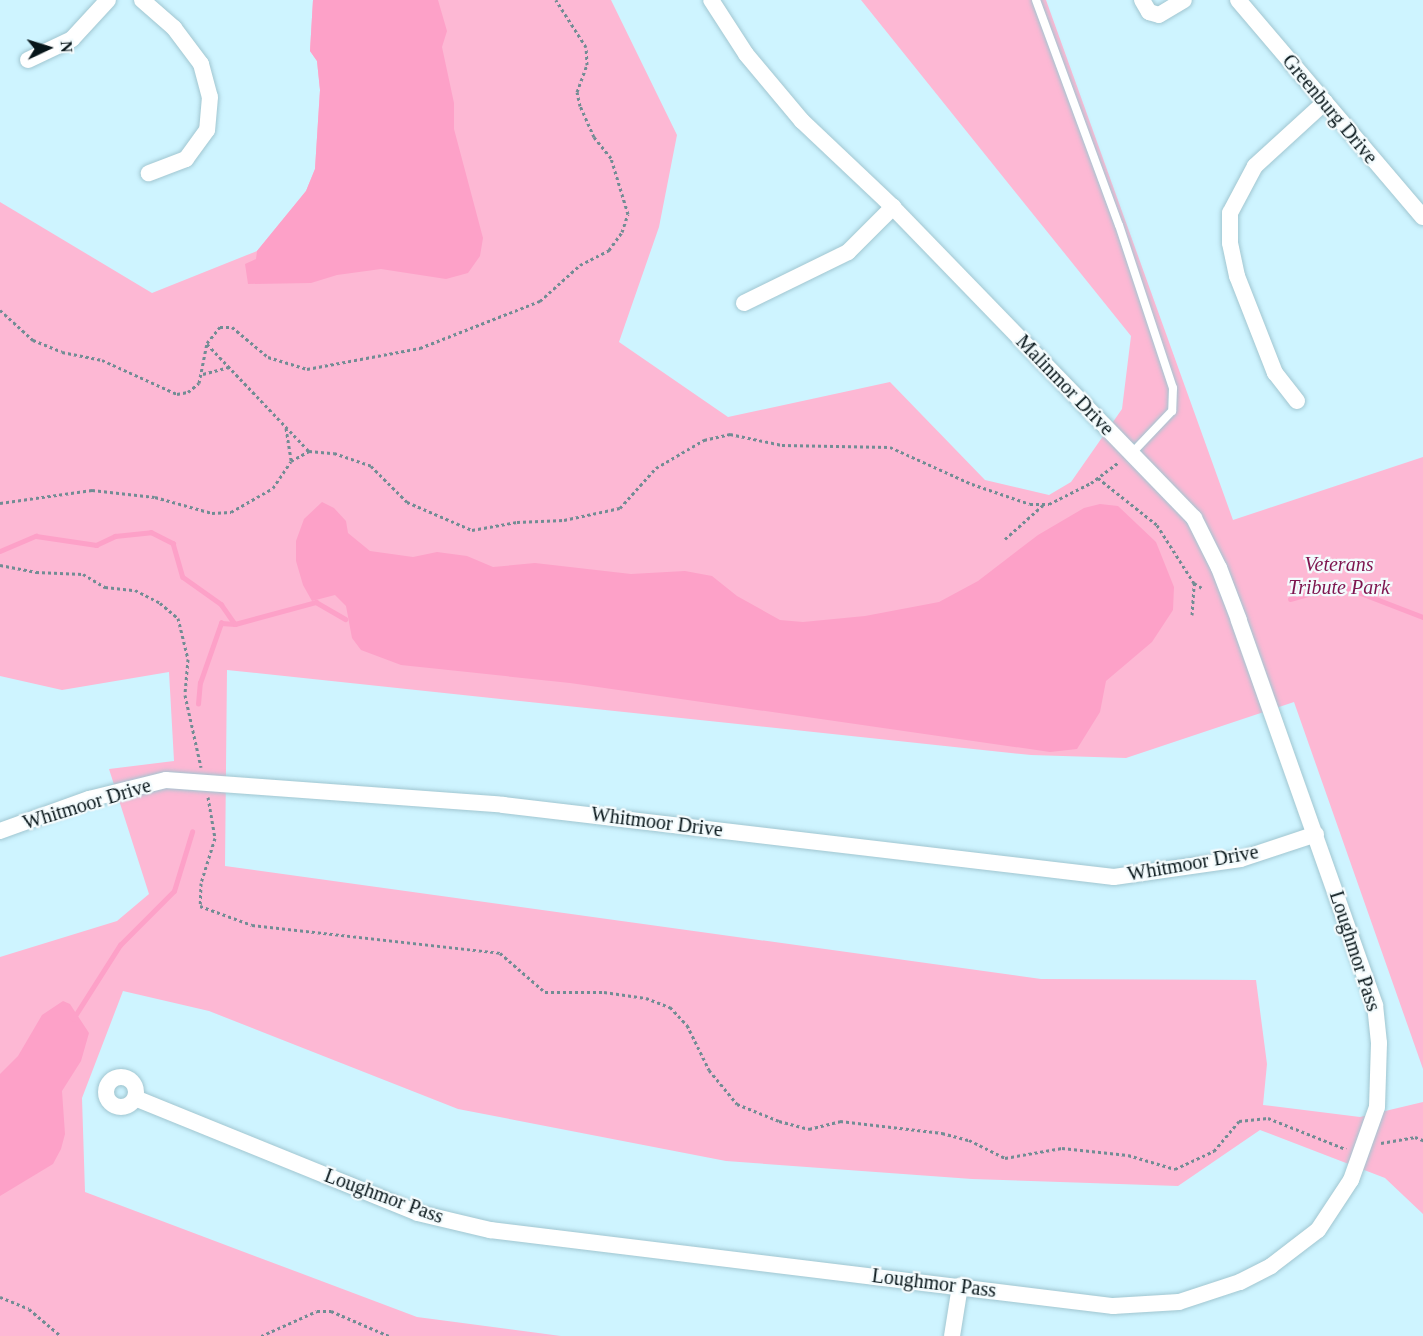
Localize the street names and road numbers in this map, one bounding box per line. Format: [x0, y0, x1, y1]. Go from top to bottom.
street label: Greenburg Drive [1277, 49, 1383, 169]
street label: Malinmor Drive [1011, 330, 1119, 440]
street label: Whitmoor Drive [20, 773, 154, 835]
street label: Whitmoor Drive [590, 802, 724, 842]
street label: Whitmoor Drive [1126, 840, 1260, 886]
street label: Loughmor Pass [1324, 888, 1386, 1014]
street label: Loughmor Pass [321, 1163, 447, 1229]
street label: Loughmor Pass [871, 1263, 997, 1303]

